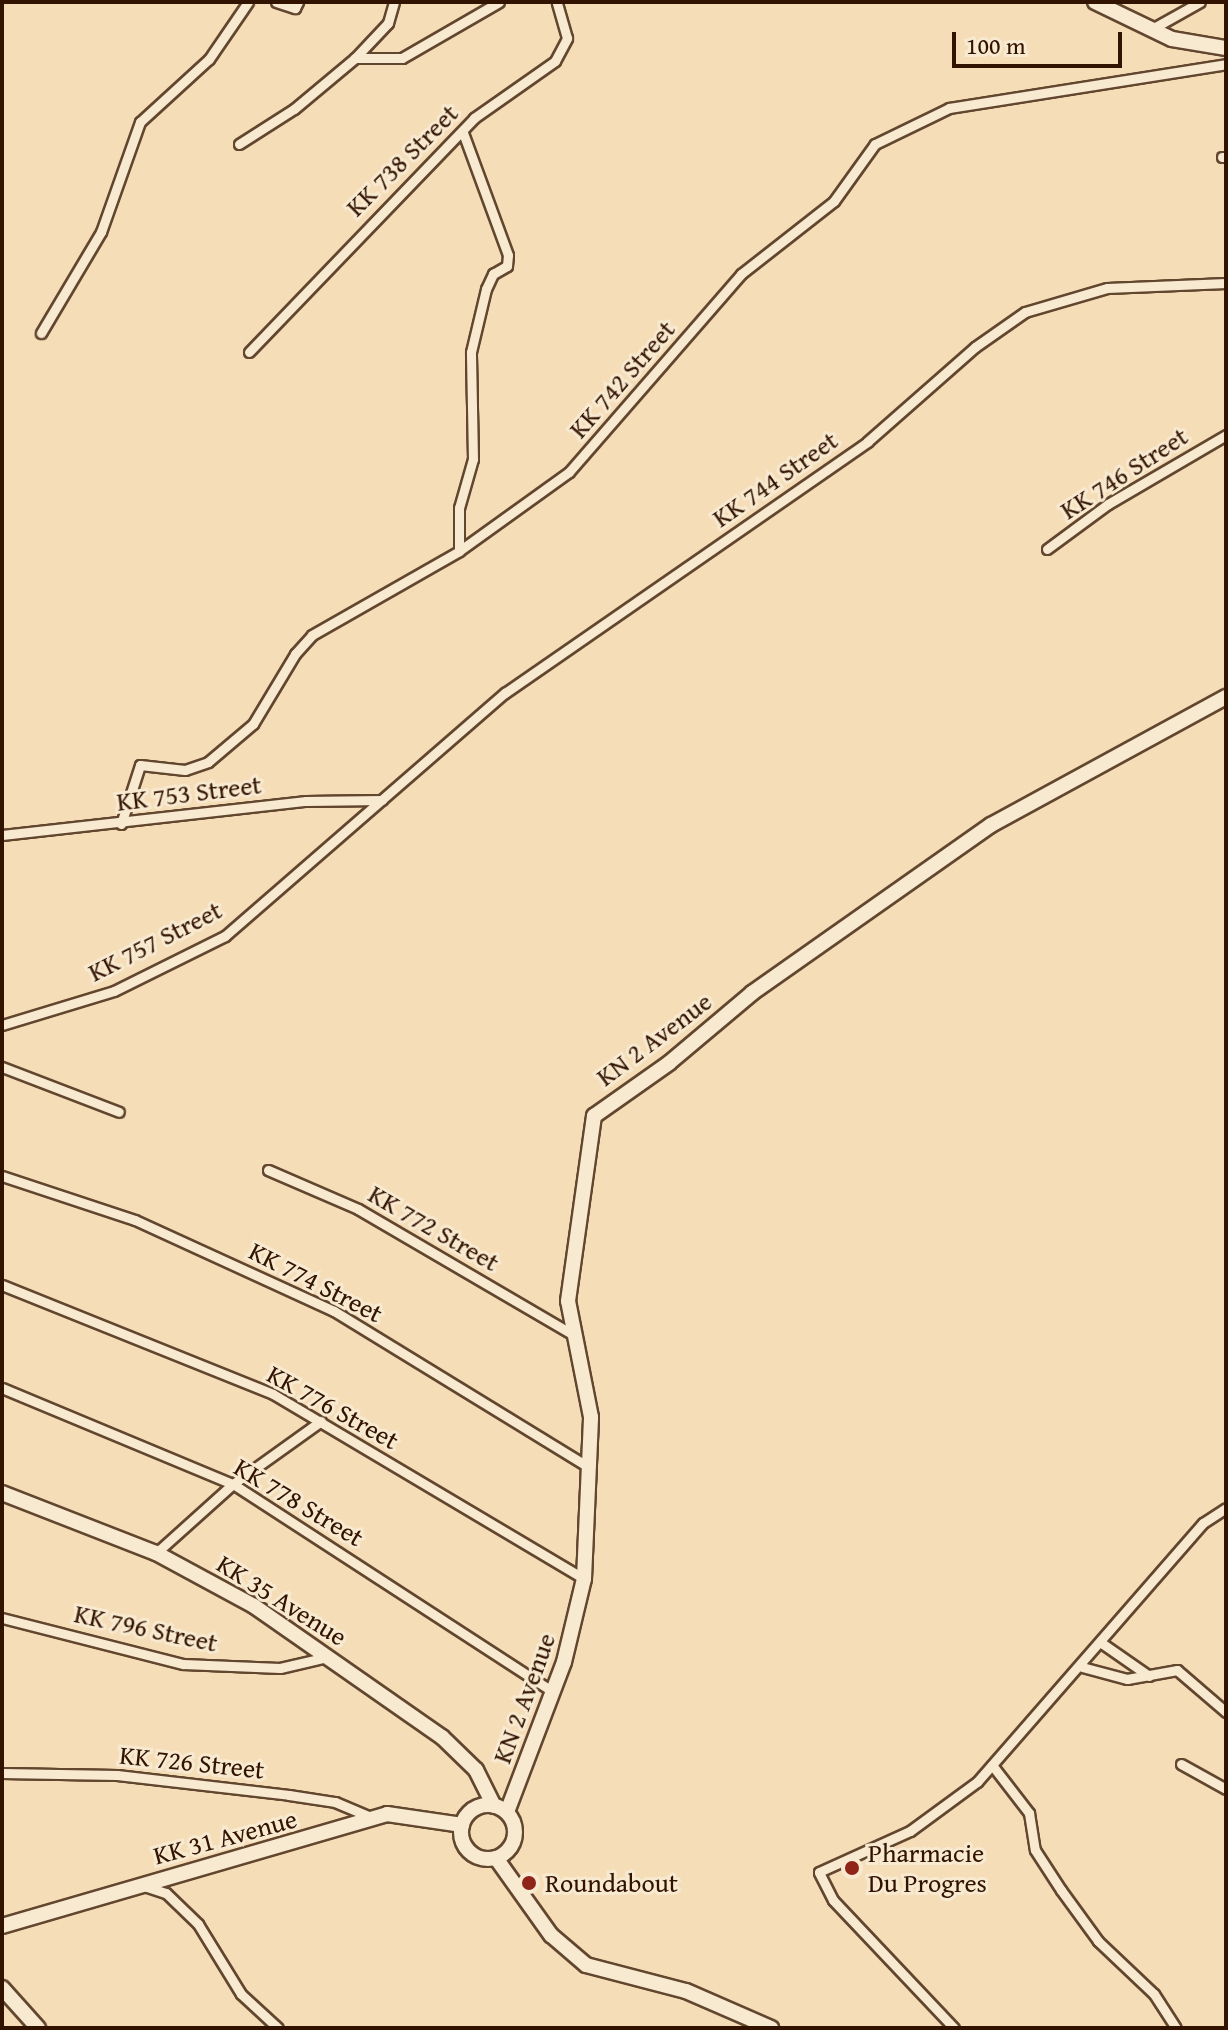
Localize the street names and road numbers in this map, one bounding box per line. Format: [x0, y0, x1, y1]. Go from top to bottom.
street label: KK 738 Street [340, 98, 464, 222]
street label: KK 742 Street [562, 314, 682, 444]
street label: KK 746 Street [1054, 420, 1194, 526]
street label: KK 744 Street [706, 424, 844, 534]
street label: KK 753 Street [115, 769, 263, 817]
street label: KK 757 Street [83, 894, 227, 988]
street label: KN 2 Avenue [590, 986, 718, 1092]
street label: KK 772 Street [363, 1178, 505, 1278]
street label: KK 774 Street [244, 1235, 388, 1329]
street label: KK 776 Street [262, 1358, 404, 1456]
street label: KK 778 Street [229, 1451, 369, 1553]
street label: KK 35 Avenue [211, 1548, 353, 1652]
street label: KK 796 Street [72, 1598, 220, 1658]
street label: KN 2 Avenue [486, 1629, 562, 1767]
street label: KK 726 Street [118, 1739, 266, 1785]
street label: KK 31 Avenue [150, 1803, 300, 1871]

